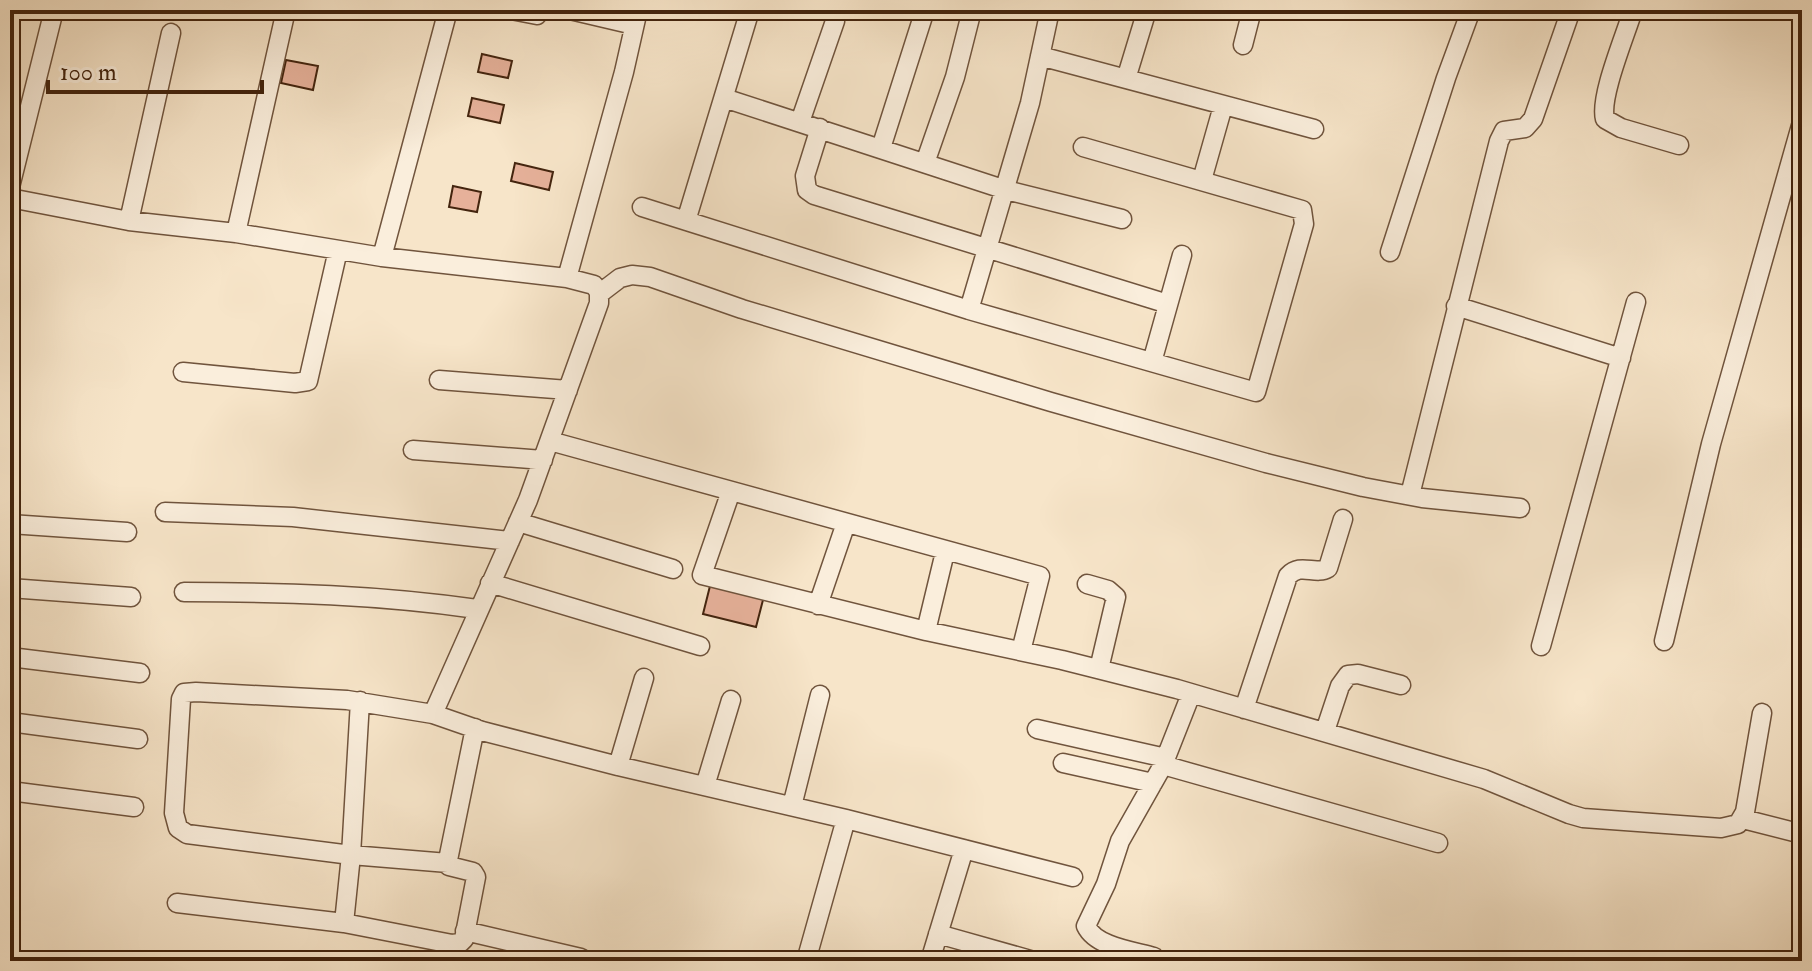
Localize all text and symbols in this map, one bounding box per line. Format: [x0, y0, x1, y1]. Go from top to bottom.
scale bar [48, 44, 262, 94]
text: 100 m [60, 57, 117, 88]

